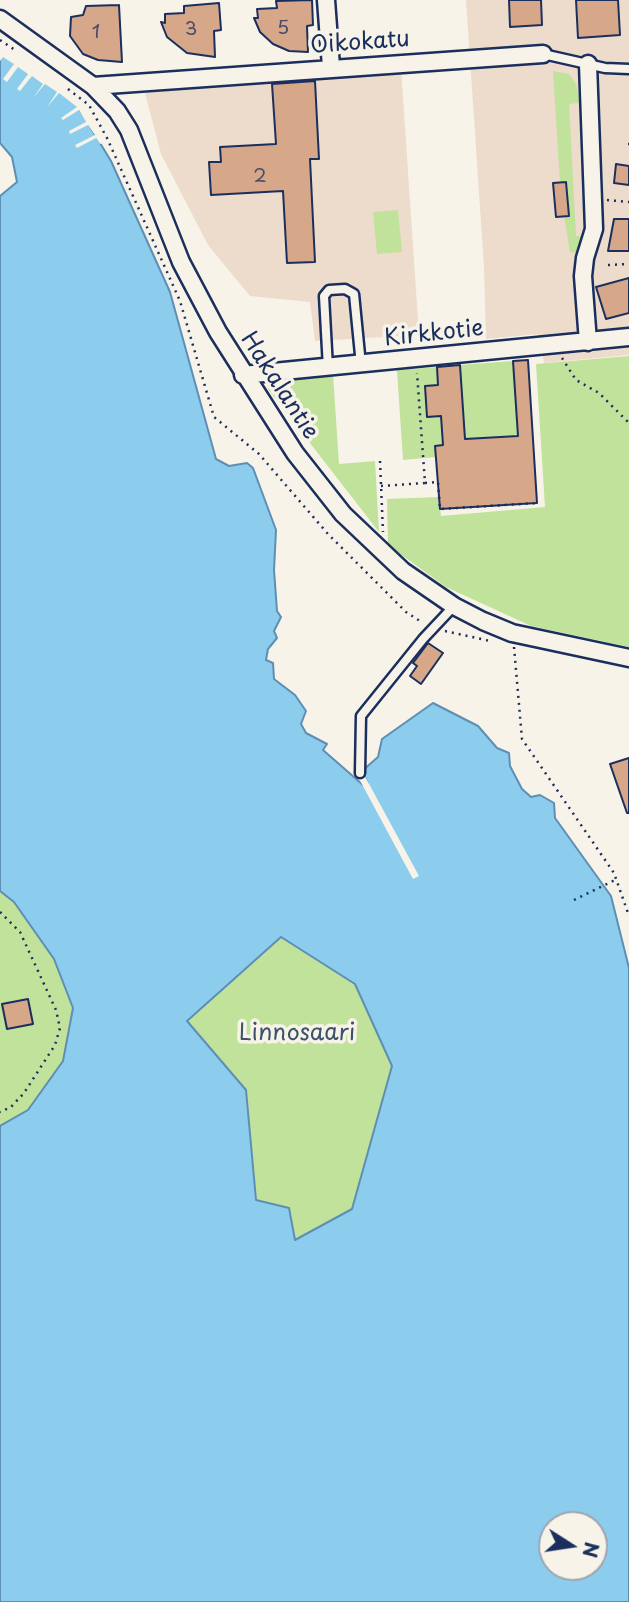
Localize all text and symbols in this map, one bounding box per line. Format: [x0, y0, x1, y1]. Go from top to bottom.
house number: 5 [277, 18, 289, 40]
house number: 3 [185, 19, 197, 41]
house number: 1 [92, 22, 100, 44]
street label: Oikokatu [309, 26, 411, 60]
house number: 2 [253, 166, 267, 188]
street label: Kirkkotie [383, 315, 485, 353]
street label: Hakalantie [234, 327, 324, 445]
park label: Linnosaari [239, 1020, 355, 1048]
north arrow [538, 1511, 608, 1581]
text: N [576, 1540, 607, 1560]

